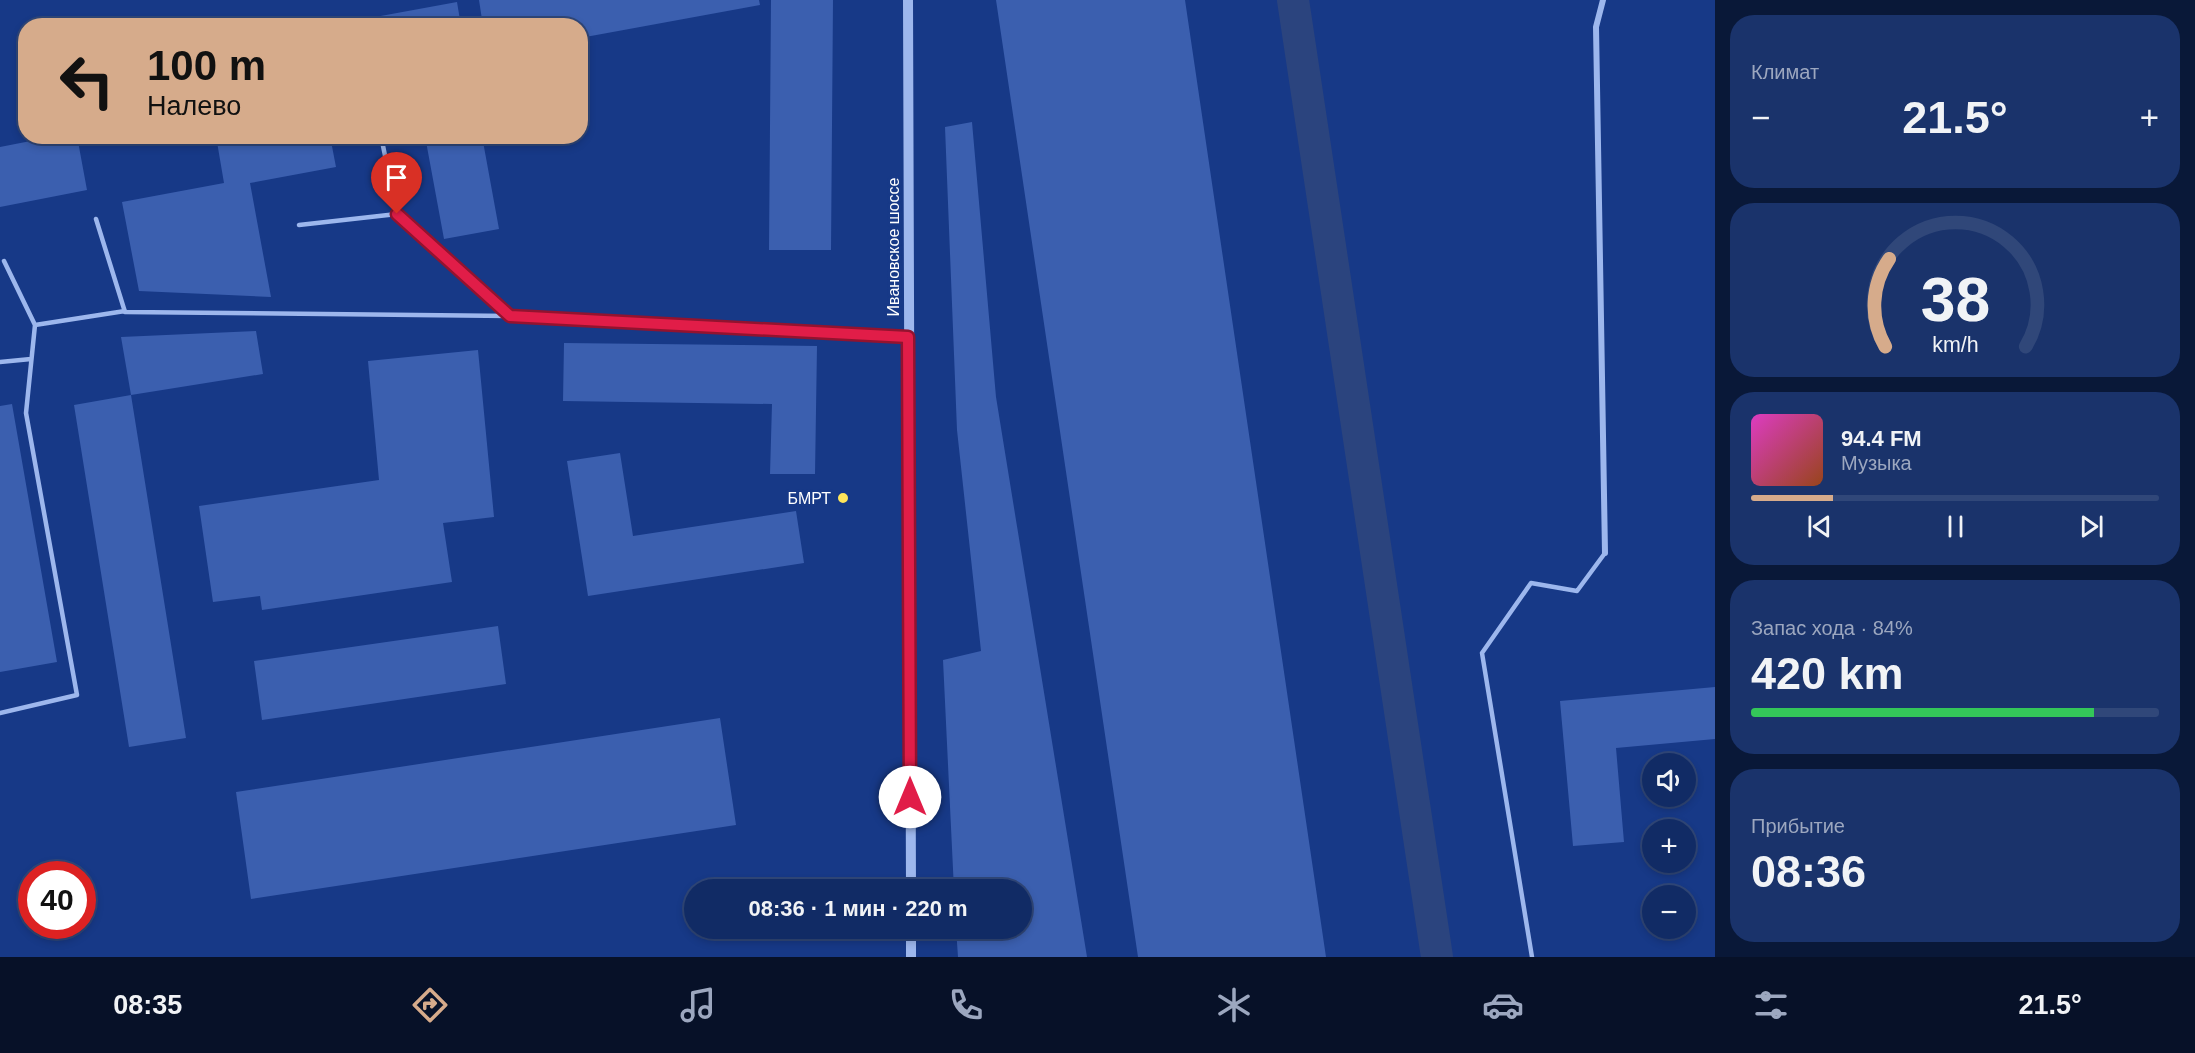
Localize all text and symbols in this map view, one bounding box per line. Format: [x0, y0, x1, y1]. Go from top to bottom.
icon: left [48, 42, 126, 120]
text: 100 m [147, 42, 266, 89]
text: Климат [1751, 61, 1819, 83]
text: Налево [147, 91, 241, 121]
text: 21.5° [1902, 92, 2008, 143]
text: − [1751, 99, 1770, 136]
text: + [2140, 99, 2159, 136]
pin [371, 152, 422, 214]
icon: arrive [380, 161, 413, 194]
street label: Ивановское шоссе [885, 177, 902, 316]
text: 38 [1920, 265, 1990, 334]
text: km/h [1932, 334, 1978, 358]
text: 94.4 FM [1841, 426, 1922, 451]
text: Музыка [1841, 452, 1912, 474]
place label: БМРТ [787, 490, 831, 507]
marker: БМРТ [836, 491, 850, 505]
icon: previous [1803, 510, 1836, 543]
icon: pause [1939, 510, 1972, 543]
icon: next [2075, 510, 2108, 543]
text: Запас хода · 84% [1751, 617, 1913, 639]
text: 420 km [1751, 648, 1904, 699]
map controls [1642, 753, 1696, 939]
button: sound [1642, 753, 1696, 807]
position arrow [878, 765, 942, 829]
text: Прибытие [1751, 815, 1845, 837]
button: + [1642, 819, 1696, 873]
text: 08:36 [1751, 846, 1866, 897]
speed limit sign: 40 [18, 861, 96, 939]
button: − [1642, 885, 1696, 939]
text: 08:36 · 1 мин · 220 m [748, 896, 968, 921]
icon: directions [409, 984, 451, 1026]
icon: music [677, 984, 719, 1026]
icon: phone [945, 984, 987, 1026]
icon: climate [1213, 984, 1255, 1026]
icon: car [1482, 984, 1524, 1026]
icon: filters [1750, 984, 1792, 1026]
text: 08:35 [113, 990, 182, 1020]
text: 21.5° [2018, 990, 2082, 1020]

